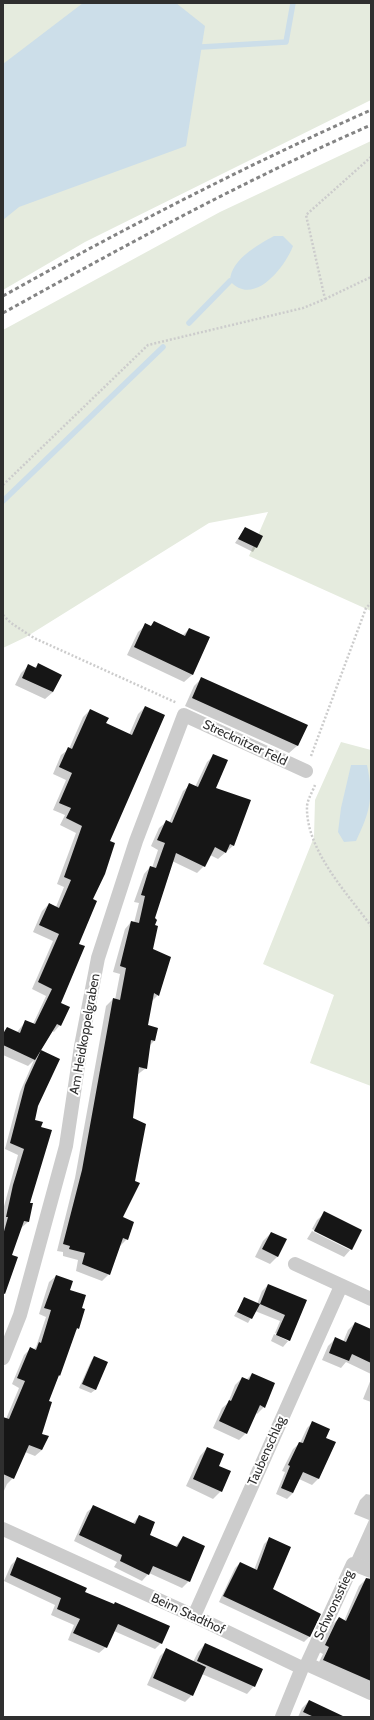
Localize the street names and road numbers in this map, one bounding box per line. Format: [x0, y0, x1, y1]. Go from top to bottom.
street label: Strecknitzer Feld [200, 717, 290, 769]
street label: Am Heidkoppelgraben [67, 972, 103, 1096]
street label: Taubenschlag [245, 1414, 289, 1488]
street label: Schwonsstieg [311, 1568, 357, 1642]
street label: Beim Stadthof [149, 1590, 227, 1638]

